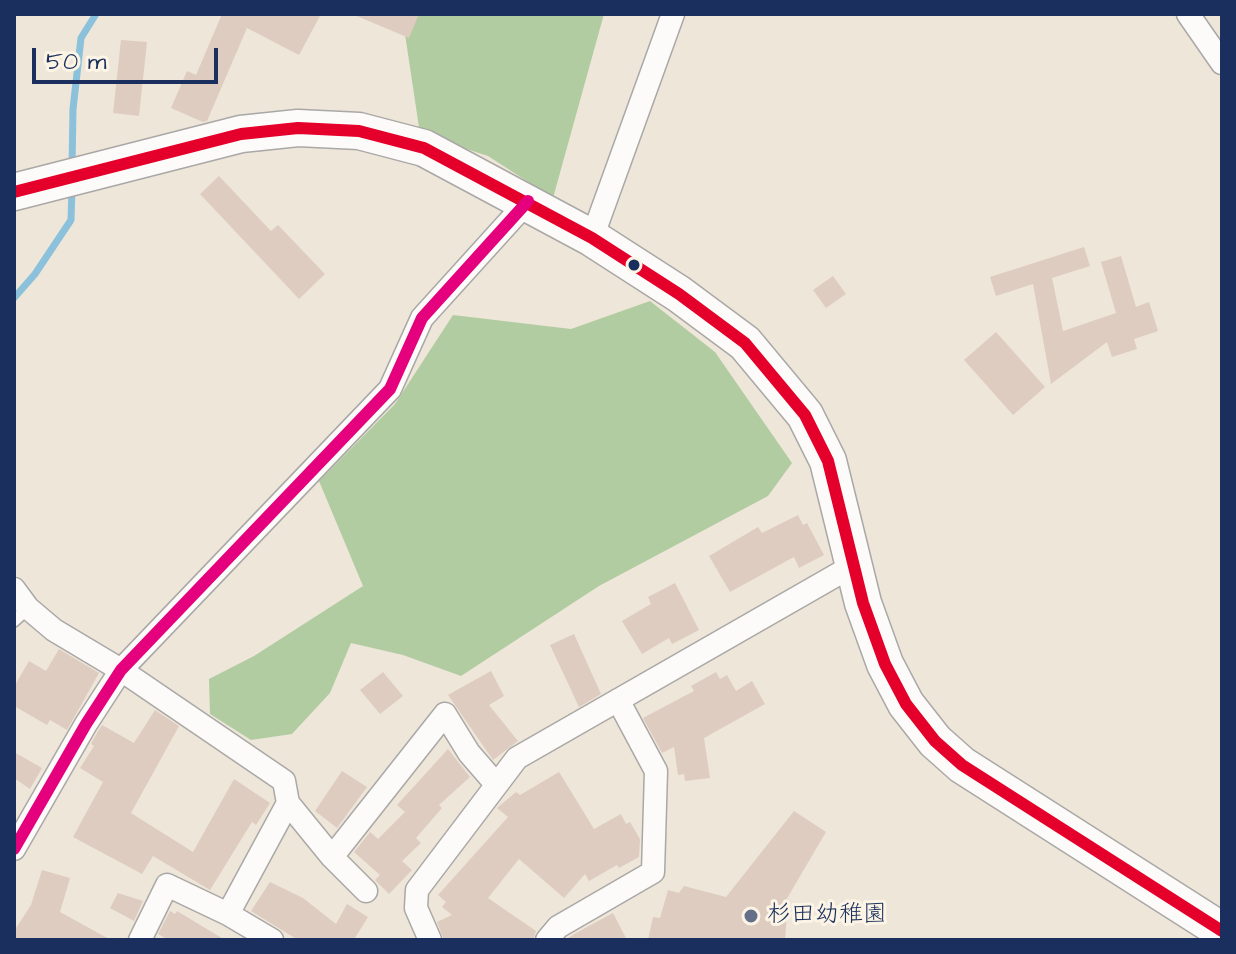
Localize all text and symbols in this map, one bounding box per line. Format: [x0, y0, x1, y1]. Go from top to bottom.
scale bar [36, 32, 222, 82]
text: 50 m [46, 45, 106, 79]
unlabelled marker [626, 257, 642, 273]
place label: 杉田幼稚園 [767, 902, 887, 930]
marker: 杉田幼稚園 [742, 907, 760, 925]

